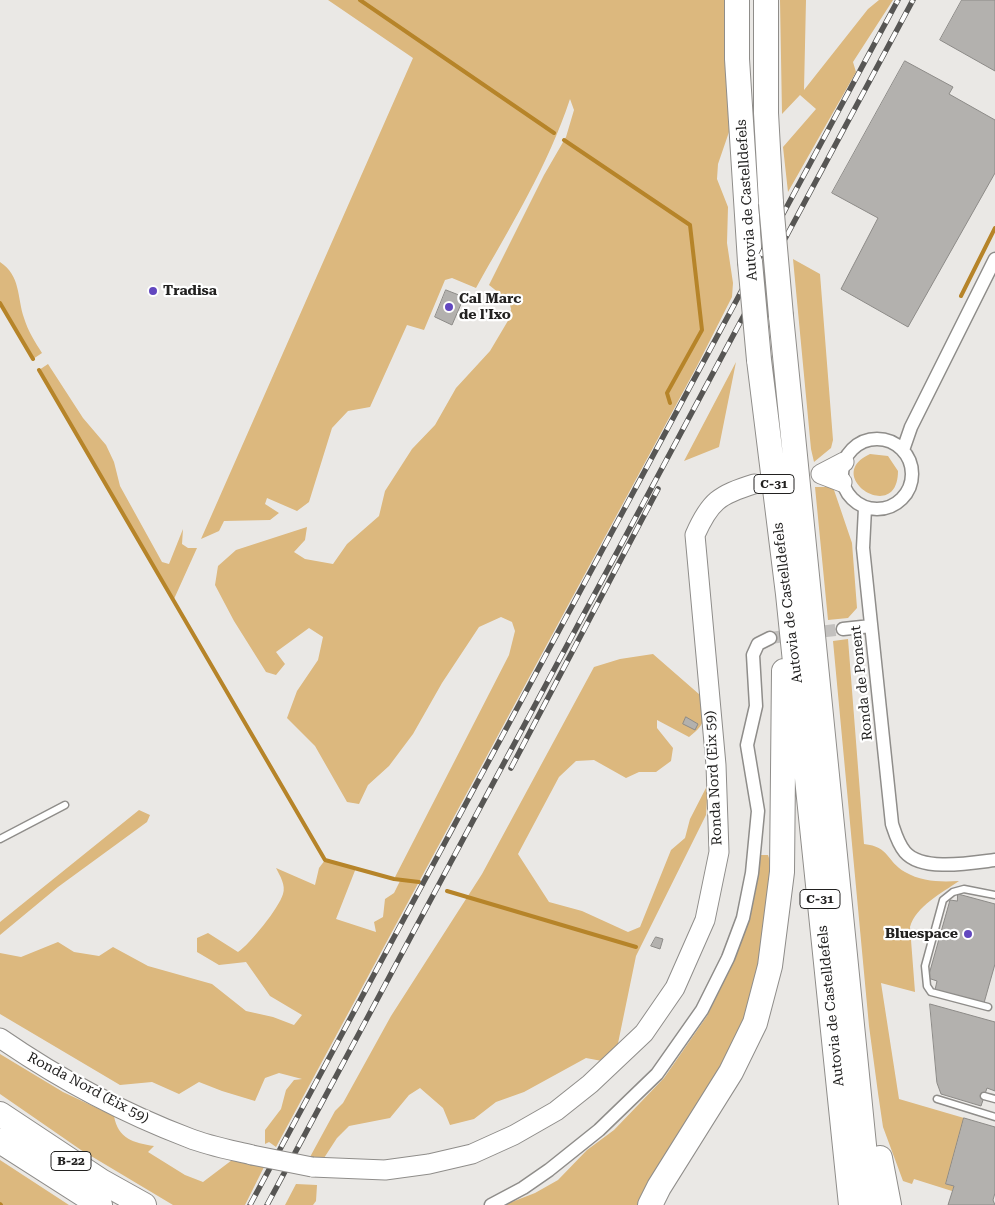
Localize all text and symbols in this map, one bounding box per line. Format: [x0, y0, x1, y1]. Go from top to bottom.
street label: Autovia de Castelldefels [733, 119, 761, 281]
place label: Tradisa [163, 283, 217, 299]
marker: Tradisa [147, 285, 159, 297]
place label: Cal Marc de l'Ixo [459, 291, 521, 324]
marker: Cal Marc de l'Ixo [443, 301, 455, 313]
road number: C-31 [754, 474, 794, 494]
street label: Autovia de Castelldefels [770, 522, 806, 684]
street label: Ronda de Ponent [848, 625, 876, 741]
street label: Ronda Nord (Eix 59) [702, 710, 726, 846]
road number: C-31 [800, 890, 840, 909]
street label: Autovia de Castelldefels [814, 925, 848, 1087]
place label: Bluespace [885, 926, 958, 942]
marker: Bluespace [962, 928, 974, 940]
street label: Ronda Nord (Eix 59) [24, 1049, 152, 1127]
road number: B-22 [51, 1152, 91, 1170]

